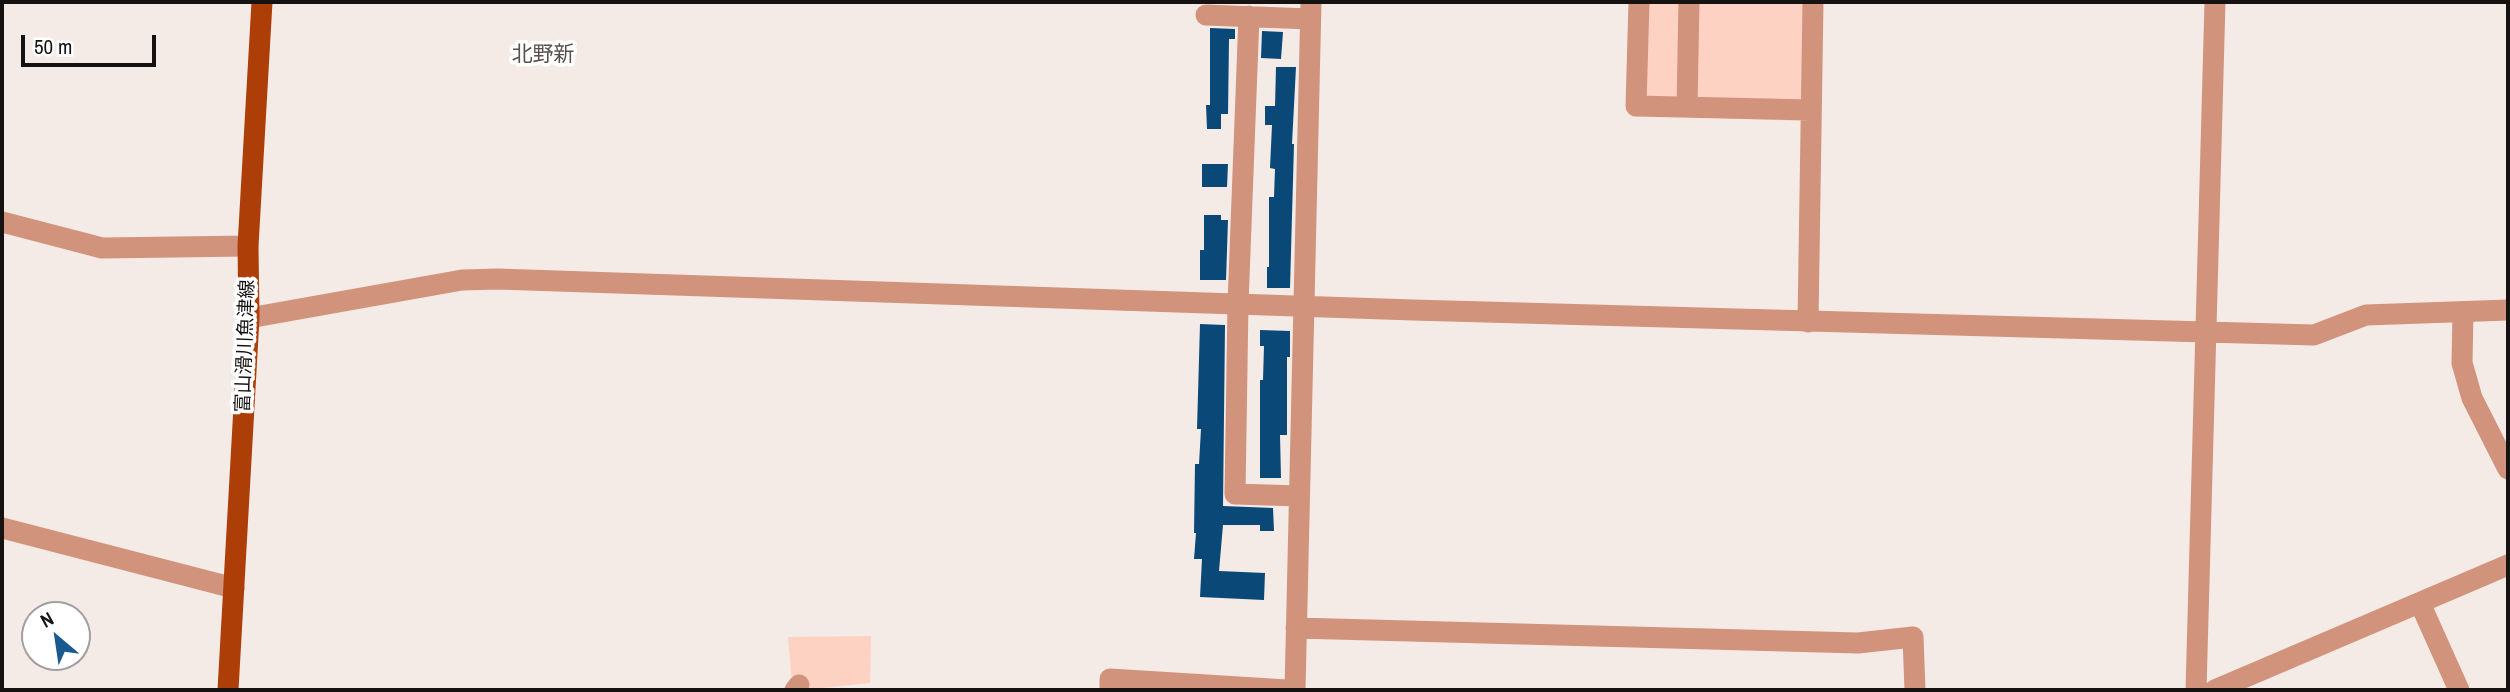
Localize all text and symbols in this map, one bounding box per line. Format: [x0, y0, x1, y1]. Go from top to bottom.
scale bar [24, 21, 159, 65]
text: 50 m [34, 32, 72, 61]
district label: 北野新 [512, 42, 574, 68]
street label: 富山滑川魚津線 [232, 279, 260, 413]
north arrow [21, 601, 91, 671]
text: N [36, 605, 58, 633]

